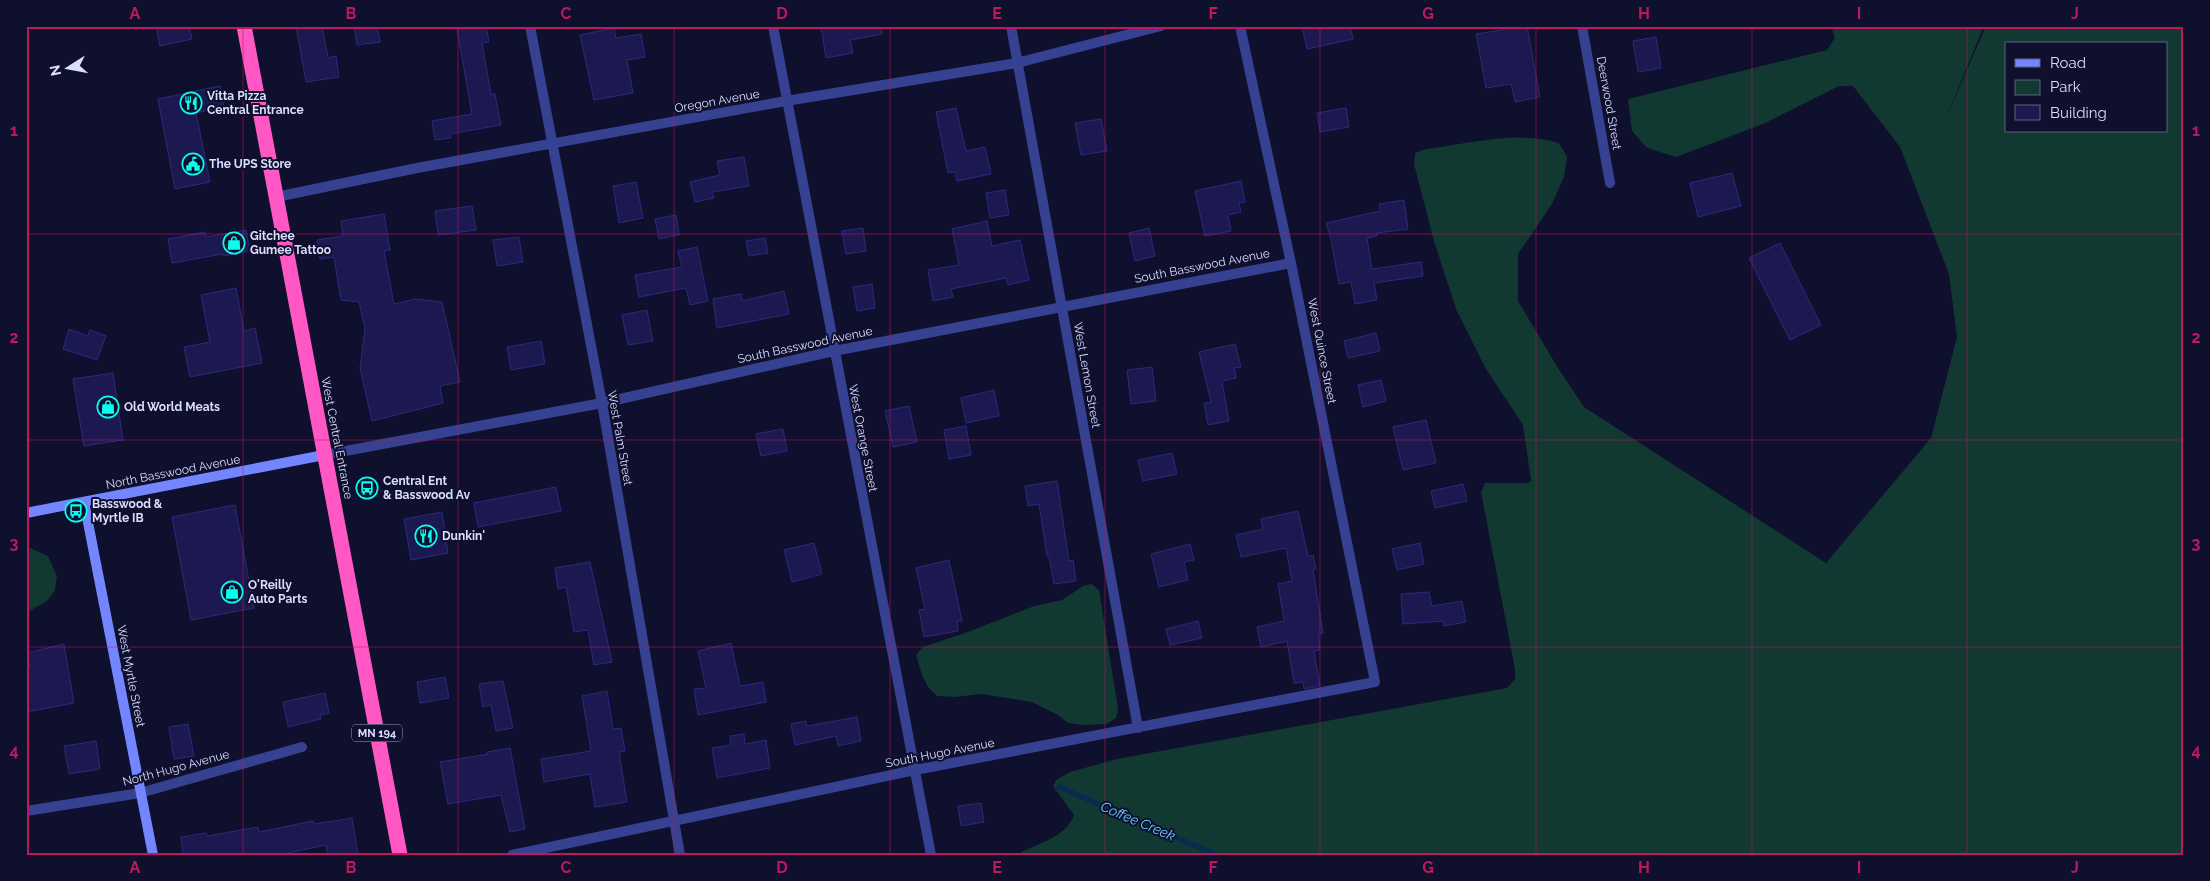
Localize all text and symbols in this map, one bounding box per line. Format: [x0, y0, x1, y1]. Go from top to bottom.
text: A [130, 4, 141, 23]
text: B [346, 4, 357, 23]
text: C [561, 4, 572, 23]
text: D [776, 4, 788, 23]
text: E [992, 4, 1002, 23]
text: F [1208, 4, 1218, 23]
text: G [1422, 4, 1434, 23]
text: H [1638, 4, 1650, 23]
text: I [1857, 4, 1861, 23]
text: J [2071, 4, 2079, 23]
north arrow [42, 42, 92, 92]
legend [2005, 42, 2168, 132]
text: Road [2050, 54, 2086, 72]
street label: Deerwood Street [1594, 55, 1624, 151]
text: N [46, 64, 64, 77]
text: Park [2050, 78, 2081, 96]
street label: Oregon Avenue [673, 87, 761, 115]
place label: Vitta Pizza Central Entrance [207, 89, 304, 117]
restaurant icon: Vitta Pizza Central Entrance [179, 91, 203, 115]
text: Building [2050, 104, 2107, 122]
text: 1 [10, 121, 18, 140]
text: 1 [2192, 121, 2200, 140]
public building icon: The UPS Store [181, 152, 205, 176]
place label: The UPS Store [209, 157, 291, 171]
place label: Gitchee Gumee Tattoo [250, 229, 331, 257]
shop icon: Gitchee Gumee Tattoo [222, 231, 246, 255]
street label: South Basswood Avenue [1133, 246, 1271, 286]
street label: West Quince Street [1305, 297, 1339, 405]
street label: West Lemon Street [1071, 321, 1103, 429]
street label: South Basswood Avenue [736, 324, 874, 366]
text: 2 [9, 328, 19, 347]
text: 2 [2191, 328, 2201, 347]
street label: West Central Entrance [318, 376, 356, 500]
street label: West Orange Street [846, 383, 880, 493]
street label: West Palm Street [605, 389, 635, 487]
shop icon: Old World Meats [96, 395, 120, 419]
place label: Old World Meats [124, 400, 220, 414]
street label: North Basswood Avenue [105, 452, 241, 492]
place label: Central Ent & Basswood Av [383, 474, 471, 502]
bus stop icon: Central Ent & Basswood Av [355, 476, 379, 500]
place label: Basswood & Myrtle IB [92, 497, 163, 525]
bus stop icon: Basswood & Myrtle IB [64, 499, 88, 523]
restaurant icon: Dunkin' [414, 524, 438, 548]
place label: Dunkin' [442, 529, 485, 543]
text: 3 [10, 534, 19, 553]
text: 3 [2192, 534, 2201, 553]
place label: O'Reilly Auto Parts [248, 578, 308, 606]
shop icon: O'Reilly Auto Parts [220, 580, 244, 604]
street label: West Myrtle Street [114, 624, 148, 728]
road number: MN 194 [352, 724, 402, 741]
street label: South Hugo Avenue [884, 736, 996, 770]
text: 4 [9, 741, 19, 760]
text: 4 [2191, 741, 2201, 760]
street label: North Hugo Avenue [121, 747, 231, 789]
water label: Coffee Creek [1098, 798, 1178, 844]
text: A [130, 858, 141, 877]
text: B [346, 858, 357, 877]
text: C [561, 858, 572, 877]
text: D [776, 858, 788, 877]
text: E [992, 858, 1002, 877]
text: F [1208, 858, 1218, 877]
text: G [1422, 858, 1434, 877]
text: H [1638, 858, 1650, 877]
text: I [1857, 858, 1861, 877]
text: J [2071, 858, 2079, 877]

